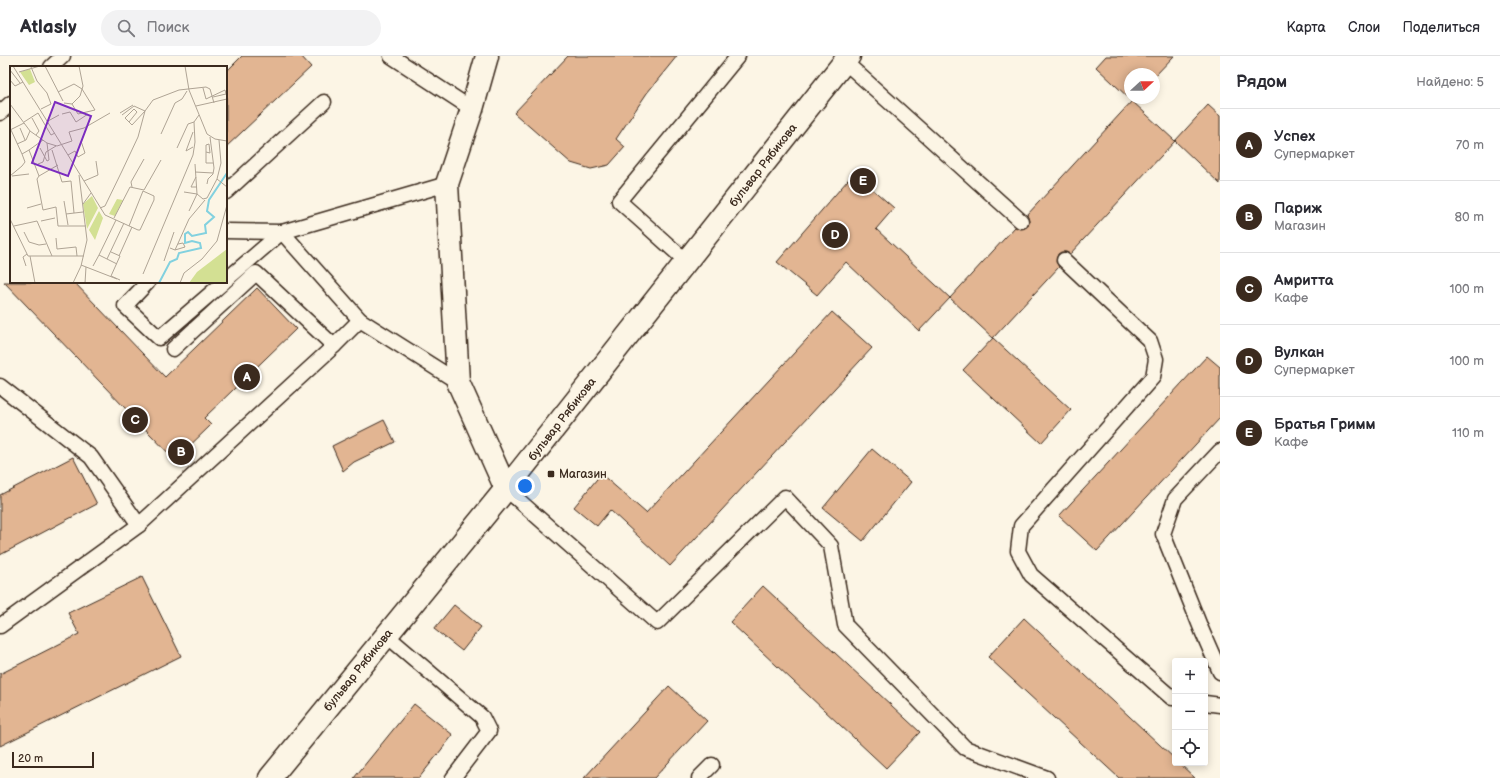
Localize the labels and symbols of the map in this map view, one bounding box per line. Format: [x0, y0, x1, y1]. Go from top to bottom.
inset map [10, 66, 227, 283]
north arrow [1124, 68, 1160, 104]
street label: бульвар Рябикова [726, 121, 801, 210]
pin: E [850, 166, 876, 196]
pin: D [822, 220, 848, 250]
pin: A [234, 362, 260, 392]
street label: бульвар Рябикова [525, 375, 600, 464]
pin: C [122, 405, 148, 435]
pin: B [168, 437, 194, 467]
place label: Магазин [559, 467, 607, 482]
marker: Магазин [546, 469, 556, 479]
your location [515, 476, 535, 496]
street label: бульвар Рябикова [321, 626, 396, 715]
scale bar [12, 750, 94, 769]

